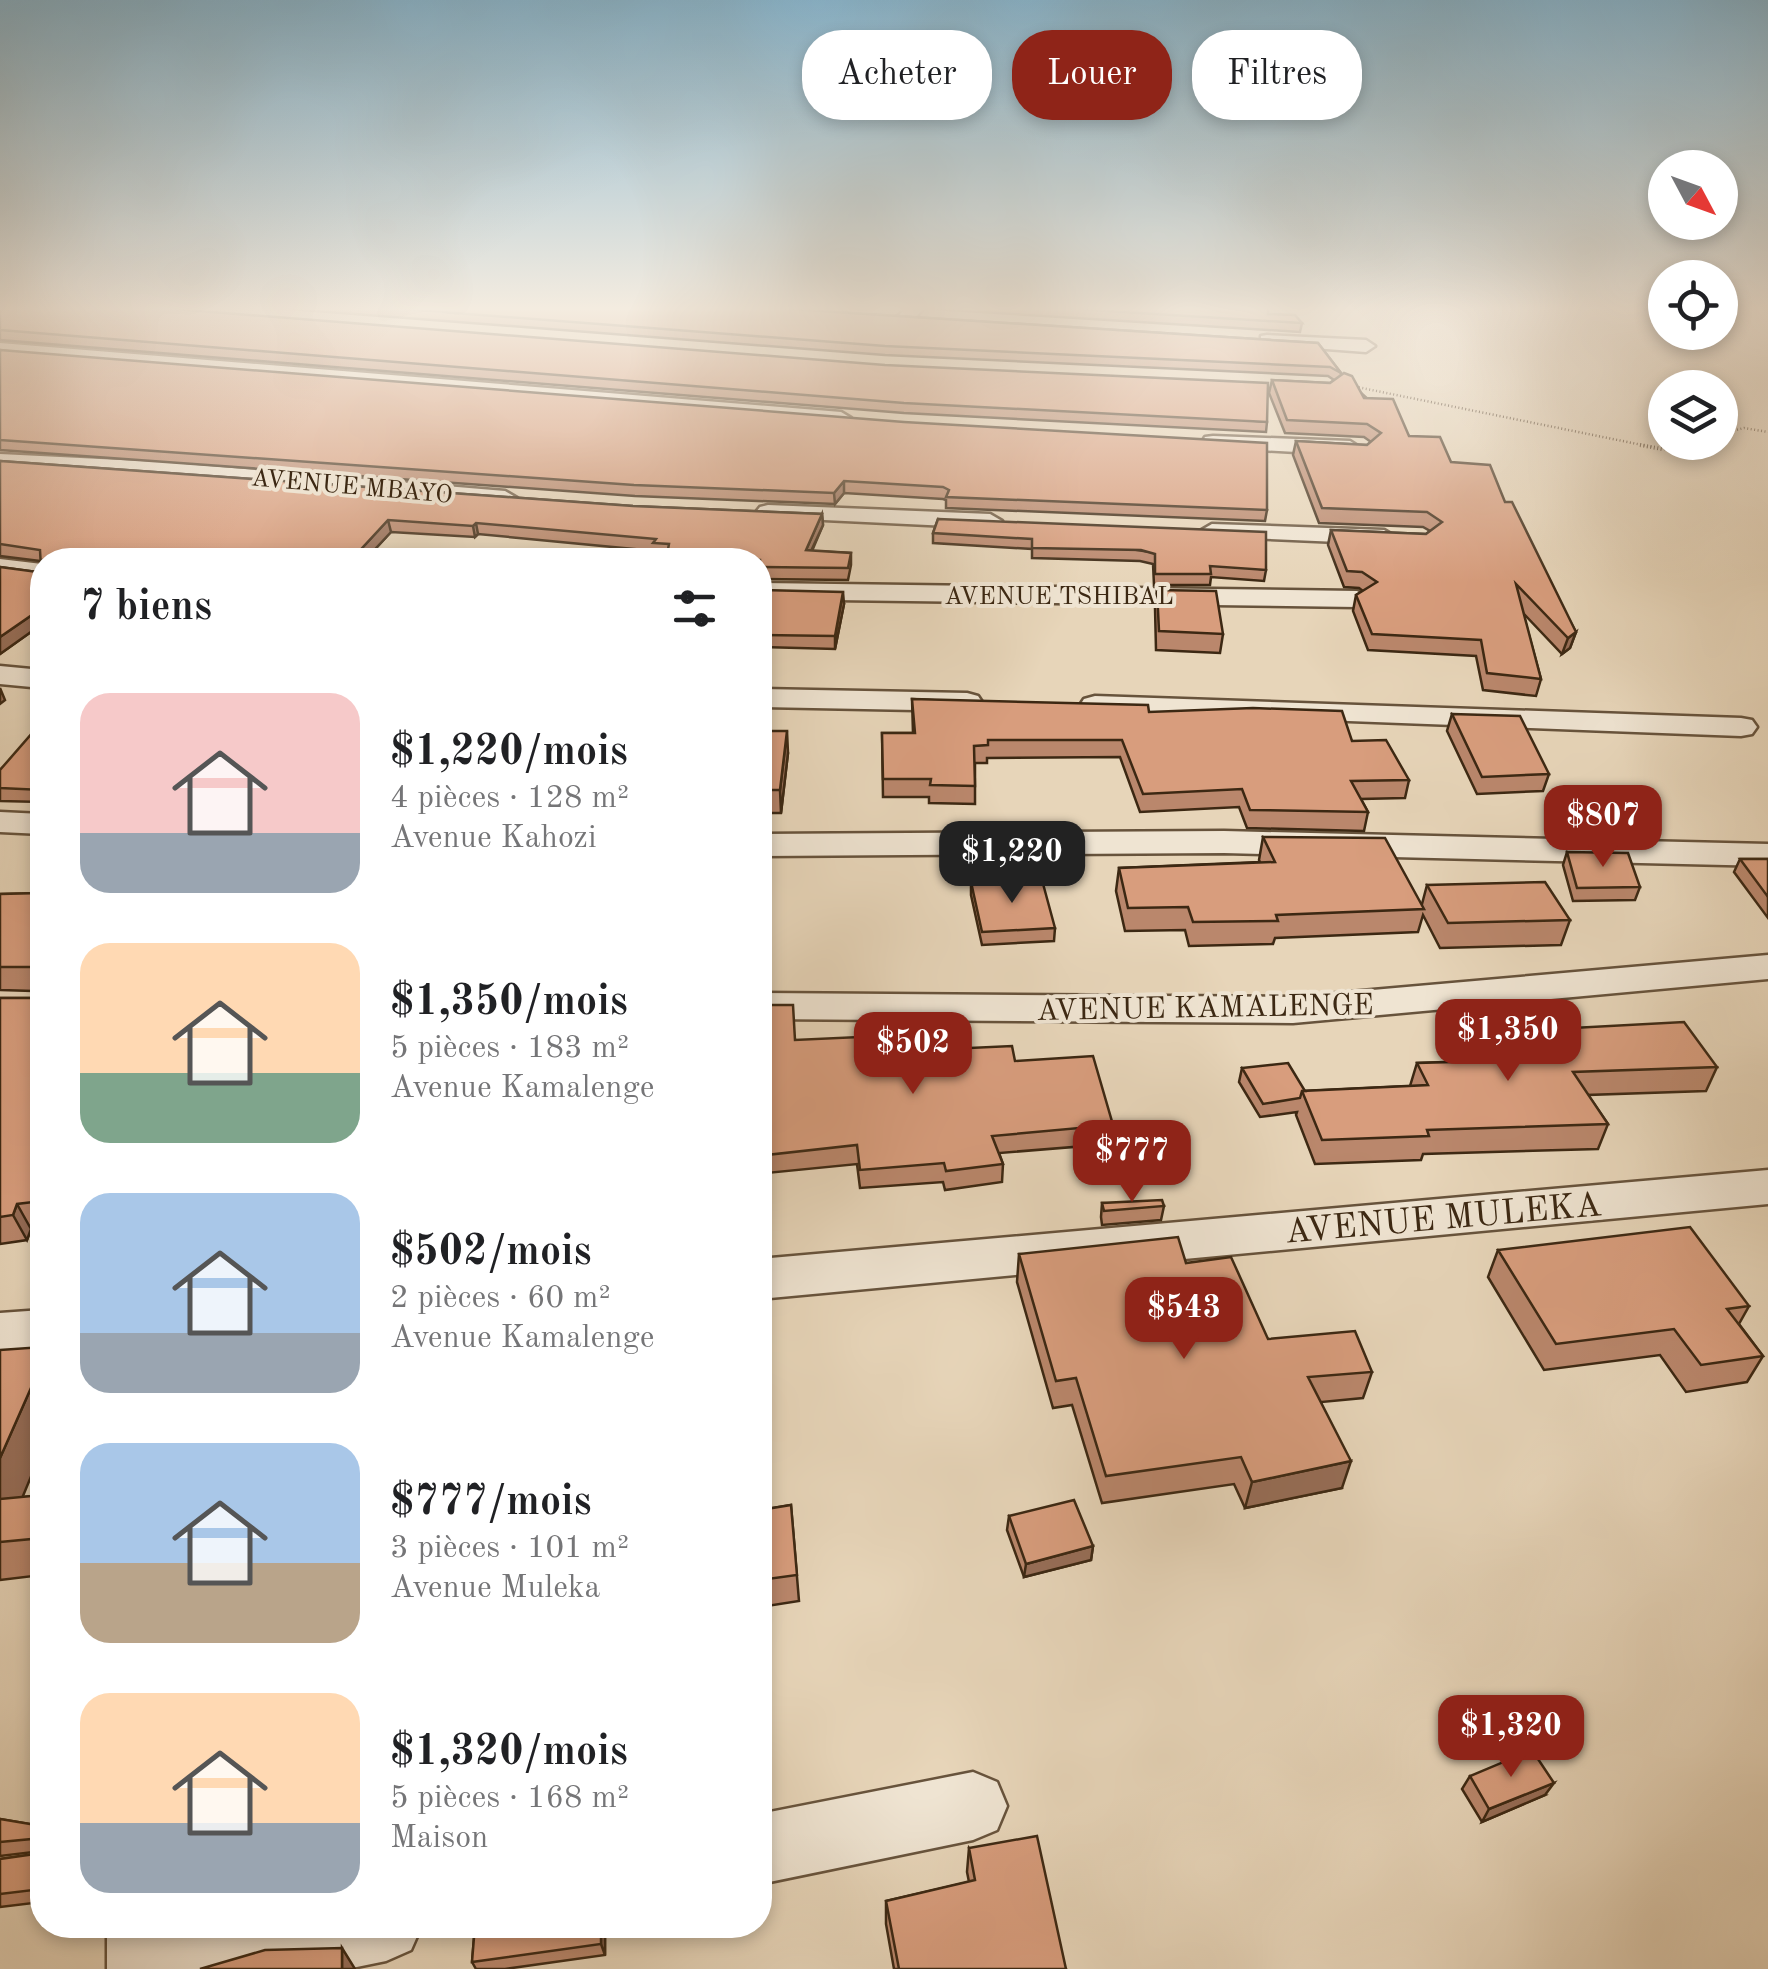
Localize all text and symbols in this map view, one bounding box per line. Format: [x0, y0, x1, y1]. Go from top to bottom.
chip: Acheter [802, 30, 992, 120]
chip: Louer [1012, 30, 1172, 120]
chip: Filtres [1192, 30, 1362, 120]
north arrow [1648, 150, 1738, 240]
map controls [1648, 150, 1738, 460]
button: locate [1648, 260, 1738, 350]
button: layers [1648, 370, 1738, 460]
street label: AVENUE MBAYO [250, 466, 454, 509]
icon: filters [667, 581, 722, 636]
street label: AVENUE TSHIBAL [944, 585, 1174, 610]
text: 7 biens [80, 587, 212, 629]
text: $1,220/mois [390, 732, 628, 774]
icon: home [160, 733, 280, 853]
text: 4 pièces · 128 m² [390, 783, 629, 815]
pin: $807 [1544, 785, 1662, 870]
text: $807 [1566, 801, 1640, 833]
pin: $1,220 [931, 821, 1093, 906]
text: Avenue Kahozi [390, 823, 597, 855]
text: $1,220 [961, 837, 1063, 869]
text: $1,350/mois [390, 982, 628, 1024]
icon: home [160, 983, 280, 1103]
street label: AVENUE KAMALENGE [1036, 991, 1374, 1027]
pin: $1,350 [1427, 999, 1589, 1084]
pin: $502 [854, 1012, 972, 1097]
text: $1,350 [1457, 1015, 1559, 1047]
text: $502 [876, 1028, 950, 1060]
text: 5 pièces · 183 m² [390, 1033, 629, 1065]
text: Avenue Kamalenge [390, 1073, 654, 1105]
pin: $777 [1073, 1120, 1191, 1205]
text: $777 [1095, 1136, 1169, 1168]
street label: AVENUE MULEKA [1283, 1188, 1603, 1251]
text: $502/mois [390, 1232, 592, 1274]
icon: home [160, 1233, 280, 1353]
pin: $543 [1125, 1277, 1243, 1362]
text: 2 pièces · 60 m² [390, 1283, 611, 1315]
text: $543 [1147, 1293, 1221, 1325]
text: Avenue Kamalenge [390, 1323, 654, 1355]
text: $777/mois [390, 1482, 592, 1524]
icon: home [160, 1483, 280, 1603]
text: 3 pièces · 101 m² [390, 1533, 629, 1565]
text: Avenue Muleka [390, 1573, 600, 1605]
pin: $1,320 [1430, 1695, 1592, 1780]
text: $1,320 [1460, 1711, 1562, 1743]
text: $1,320/mois [390, 1732, 628, 1774]
icon: home [160, 1733, 280, 1853]
text: 5 pièces · 168 m² [390, 1783, 629, 1815]
text: Maison [390, 1823, 488, 1855]

